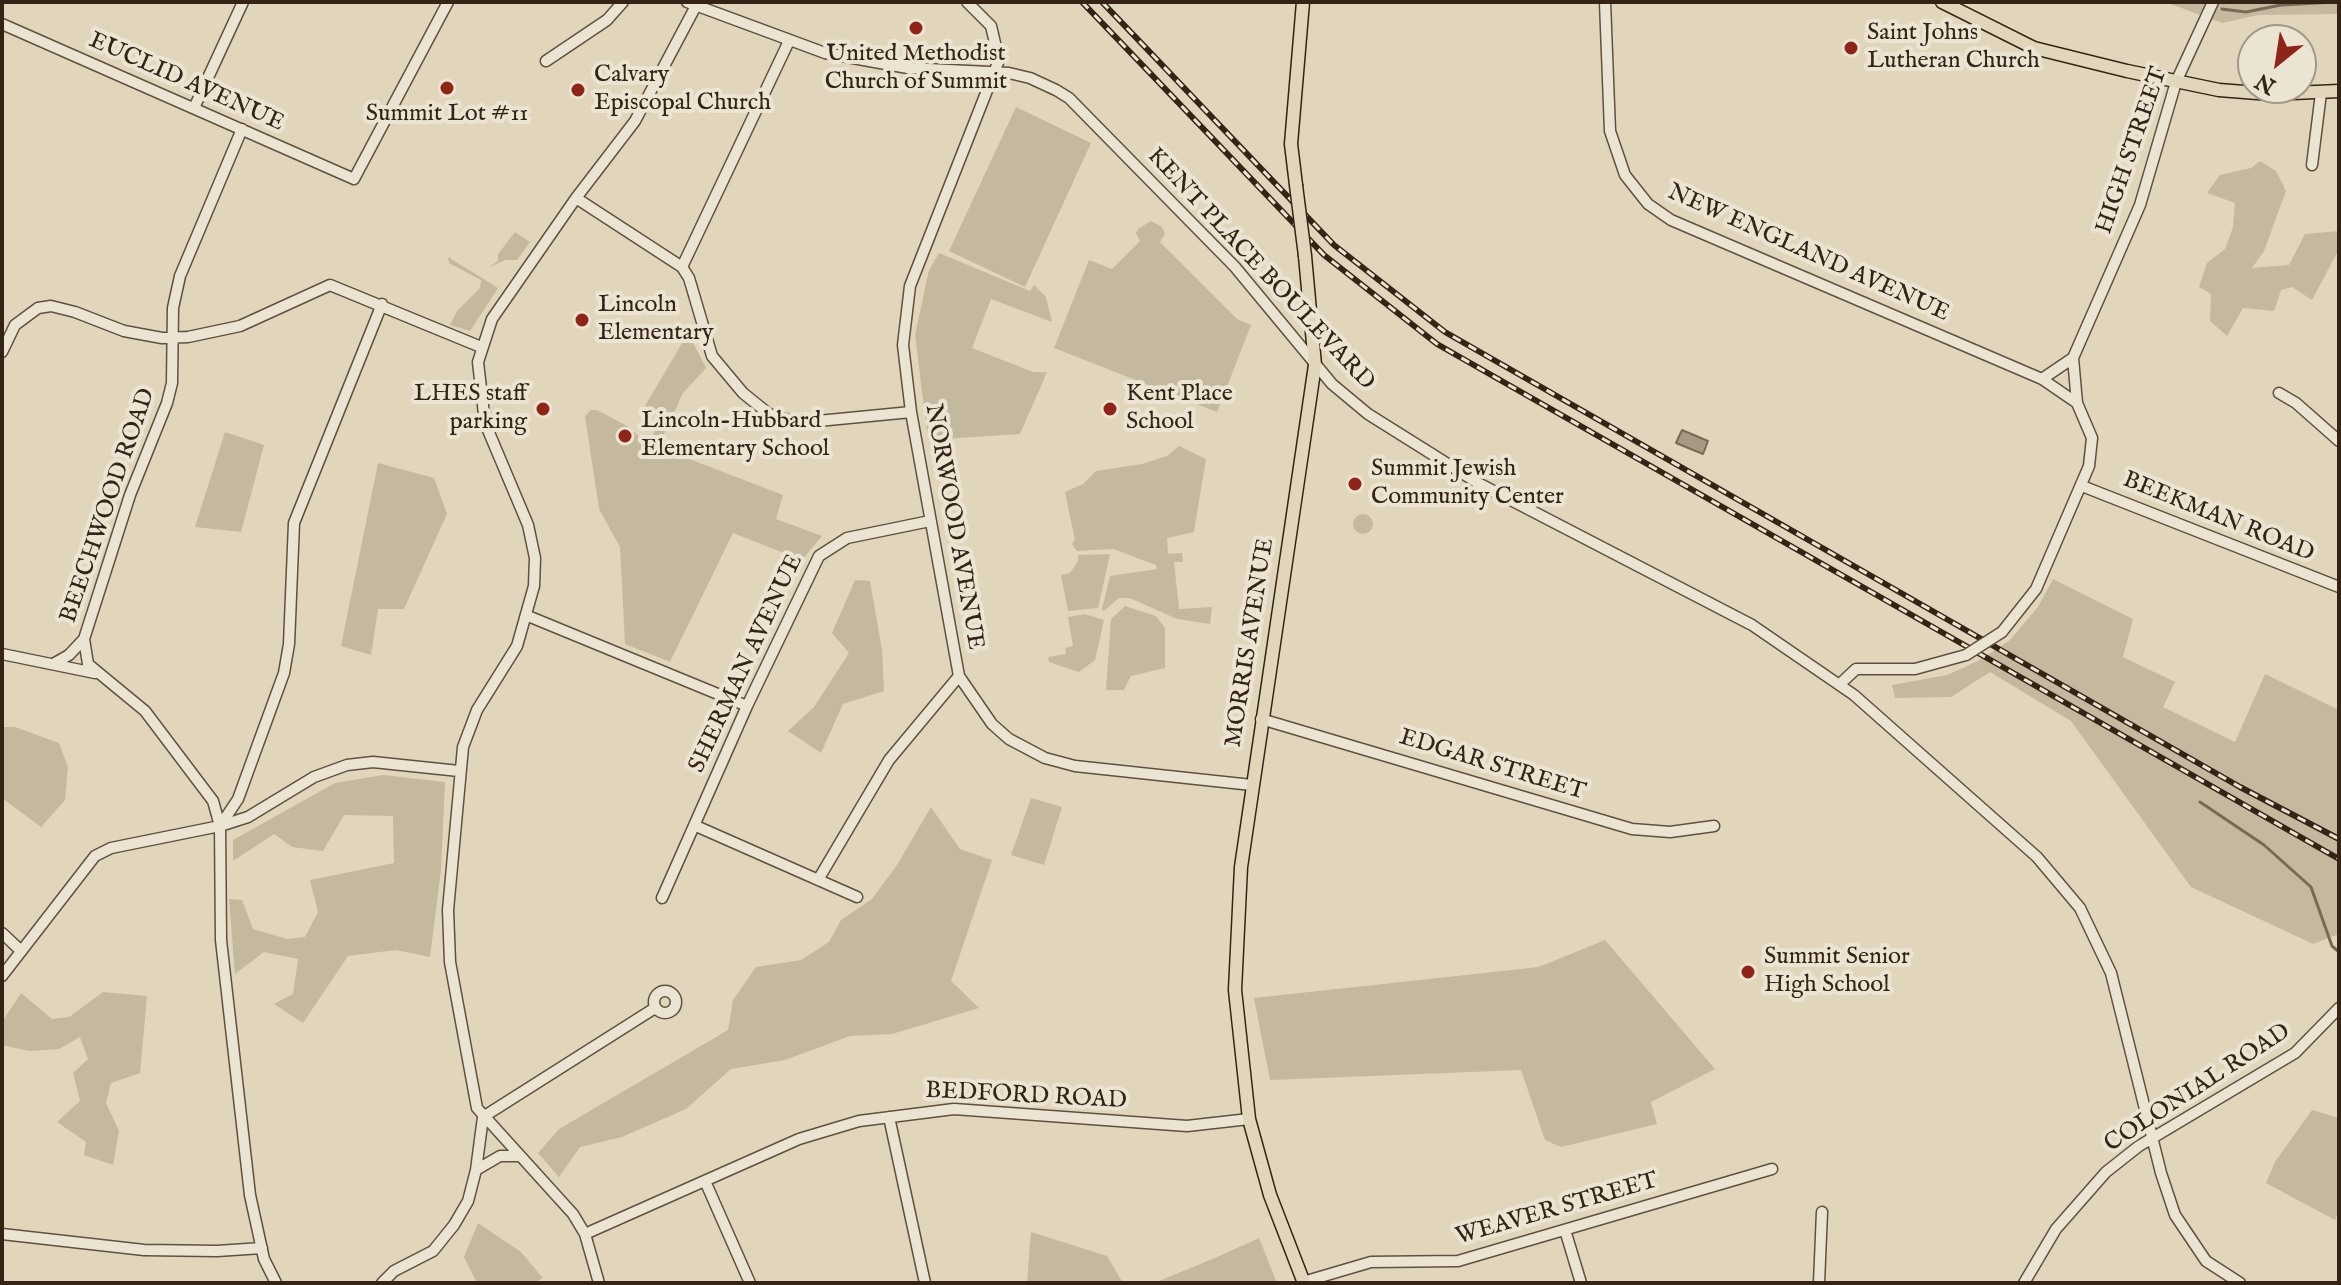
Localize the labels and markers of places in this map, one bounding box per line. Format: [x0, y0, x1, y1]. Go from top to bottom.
marker: United Methodist Church of Summit [907, 19, 925, 37]
place label: Saint Johns Lutheran Church [1867, 20, 2040, 76]
marker: Saint Johns Lutheran Church [1842, 39, 1860, 57]
place label: United Methodist Church of Summit [825, 41, 1007, 97]
place label: Calvary Episcopal Church [594, 62, 771, 118]
marker: Summit Lot #11 [438, 79, 456, 97]
marker: Calvary Episcopal Church [569, 81, 587, 99]
place label: Summit Lot #11 [366, 101, 528, 129]
place label: Lincoln Elementary [598, 292, 714, 348]
marker: Lincoln Elementary [573, 311, 591, 329]
place label: LHES staff parking [414, 381, 527, 437]
place label: Kent Place School [1126, 381, 1233, 437]
marker: LHES staff parking [534, 400, 552, 418]
marker: Kent Place School [1101, 400, 1119, 418]
place label: Lincoln-Hubbard Elementary School [641, 408, 829, 464]
marker: Lincoln-Hubbard Elementary School [616, 427, 634, 445]
place label: Summit Jewish Community Center [1371, 456, 1564, 512]
marker: Summit Jewish Community Center [1346, 475, 1364, 493]
place label: Summit Senior High School [1764, 944, 1910, 1000]
marker: Summit Senior High School [1739, 963, 1757, 981]

